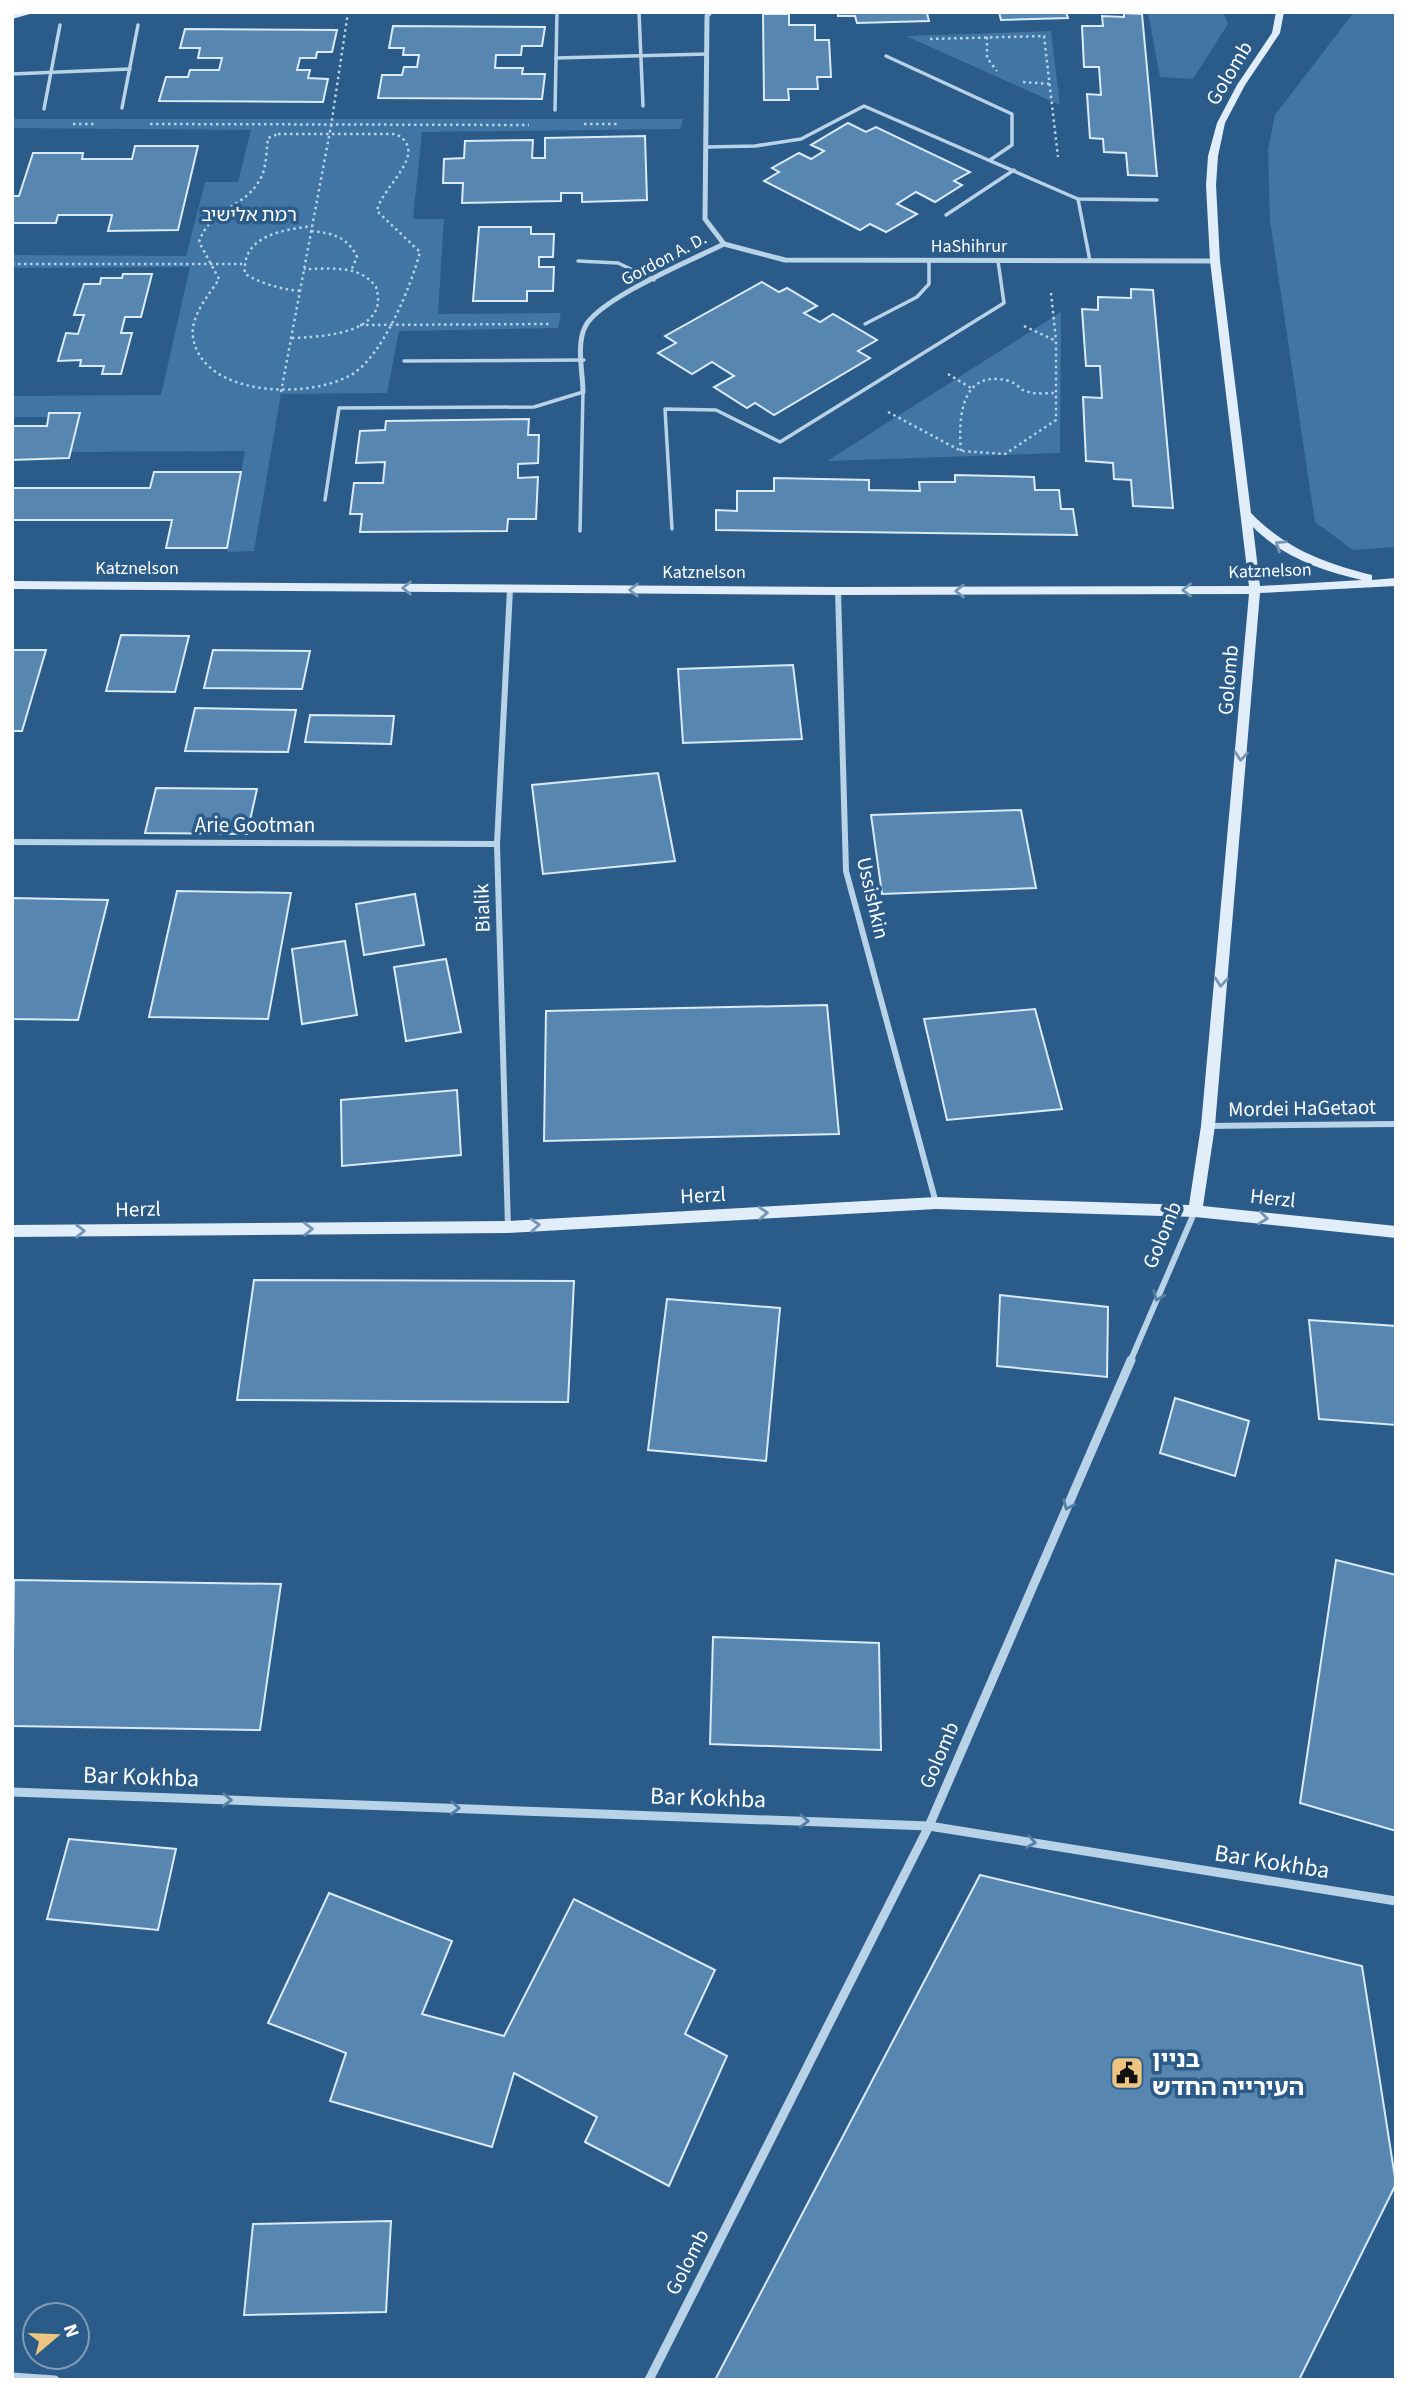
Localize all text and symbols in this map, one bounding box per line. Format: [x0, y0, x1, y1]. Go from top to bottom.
street label: Golomb [1198, 35, 1260, 111]
district label: רמת אלישיב [201, 202, 297, 229]
street label: Gordon A. D. [617, 226, 711, 292]
street label: HaShihrur [931, 234, 1008, 259]
one-way arrow [1275, 541, 1288, 553]
street label: Katznelson [95, 556, 179, 581]
street label: Katznelson [1228, 557, 1312, 585]
street label: Katznelson [662, 560, 746, 585]
one-way arrow [401, 580, 411, 596]
one-way arrow [628, 582, 639, 598]
one-way arrow [1181, 582, 1192, 598]
one-way arrow [954, 583, 964, 599]
street label: Golomb [1210, 644, 1246, 716]
one-way arrow [1234, 750, 1249, 761]
street label: Arie Gootman [195, 810, 315, 840]
street label: Ussishkin [849, 854, 897, 942]
street label: Bialik [466, 882, 498, 933]
one-way arrow [1214, 977, 1229, 988]
street label: Mordei HaGetaot [1228, 1092, 1376, 1124]
street label: Herzl [679, 1179, 727, 1211]
street label: Herzl [1249, 1181, 1297, 1215]
street label: Herzl [115, 1194, 161, 1224]
street label: Golomb [1135, 1197, 1189, 1273]
one-way arrow [757, 1206, 768, 1221]
one-way arrow [1258, 1210, 1269, 1225]
one-way arrow [530, 1218, 541, 1233]
one-way arrow [303, 1221, 314, 1236]
one-way arrow [76, 1223, 86, 1239]
one-way arrow [1153, 1289, 1167, 1301]
one-way arrow [1062, 1498, 1076, 1510]
street label: Golomb [911, 1717, 967, 1793]
street label: Bar Kokhba [82, 1757, 200, 1797]
street label: Bar Kokhba [649, 1778, 767, 1818]
one-way arrow [222, 1792, 233, 1807]
one-way arrow [450, 1800, 460, 1816]
one-way arrow [799, 1813, 810, 1828]
one-way arrow [1025, 1834, 1036, 1849]
street label: Bar Kokhba [1212, 1836, 1332, 1888]
place label: בניין העירייה החדש [1152, 2042, 1304, 2105]
public building icon: בניין העירייה החדש [1108, 2054, 1146, 2092]
street label: Golomb [658, 2224, 716, 2300]
north arrow [21, 2301, 91, 2371]
text: N [56, 2321, 85, 2341]

